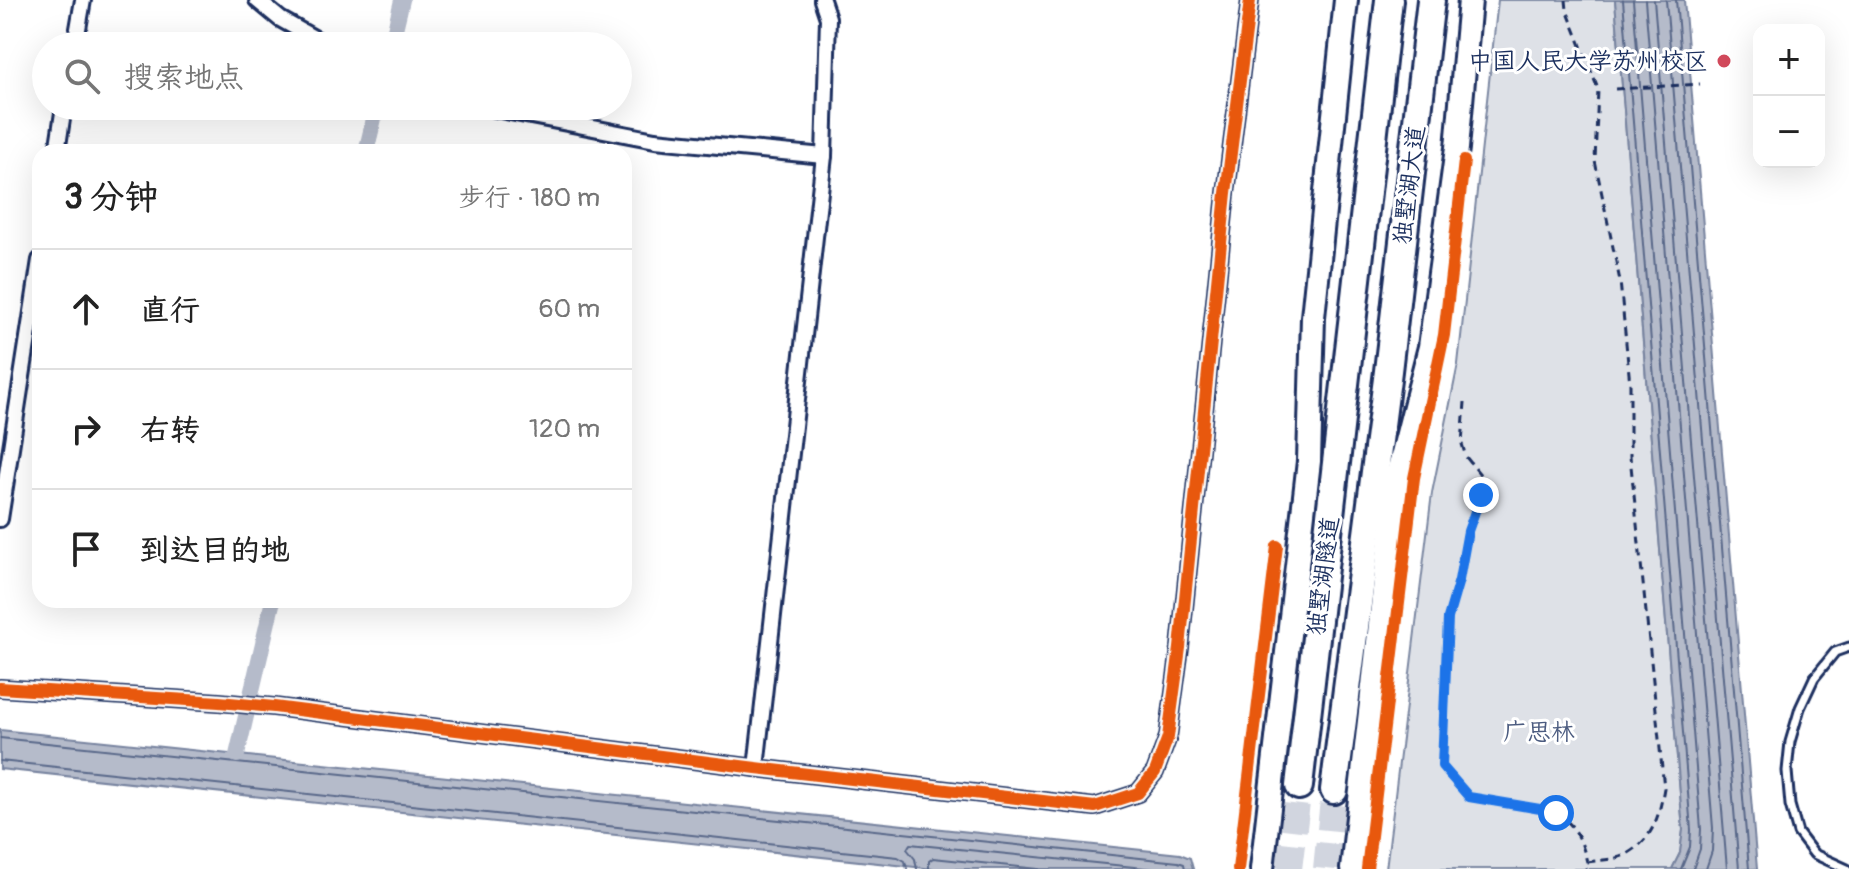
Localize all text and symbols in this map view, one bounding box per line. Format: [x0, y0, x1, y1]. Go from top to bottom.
map controls [1753, 24, 1825, 168]
button: + [1753, 24, 1825, 96]
search box [32, 32, 632, 120]
place label: 中国人民大学苏州校区 [1468, 47, 1708, 76]
marker: 中国人民大学苏州校区 [1715, 52, 1733, 70]
icon: search [60, 54, 104, 98]
text: 搜索地点 [124, 59, 244, 96]
button: − [1753, 96, 1825, 168]
street label: 独墅湖大道 [1388, 124, 1431, 246]
text: 3 分钟 [64, 176, 158, 219]
text: 步行 · 180 m [459, 182, 600, 214]
icon: ahead [64, 287, 108, 331]
text: 直行 [140, 292, 200, 329]
text: 60 m [538, 293, 600, 325]
icon: right [64, 407, 108, 451]
text: 右转 [140, 412, 200, 449]
text: 120 m [529, 413, 600, 445]
route end [1463, 477, 1499, 513]
street label: 独墅湖隧道 [1302, 515, 1345, 637]
icon: arrive [64, 527, 108, 571]
text: 到达目的地 [140, 532, 290, 569]
park label: 广思林 [1503, 718, 1575, 747]
route start [1538, 795, 1574, 831]

